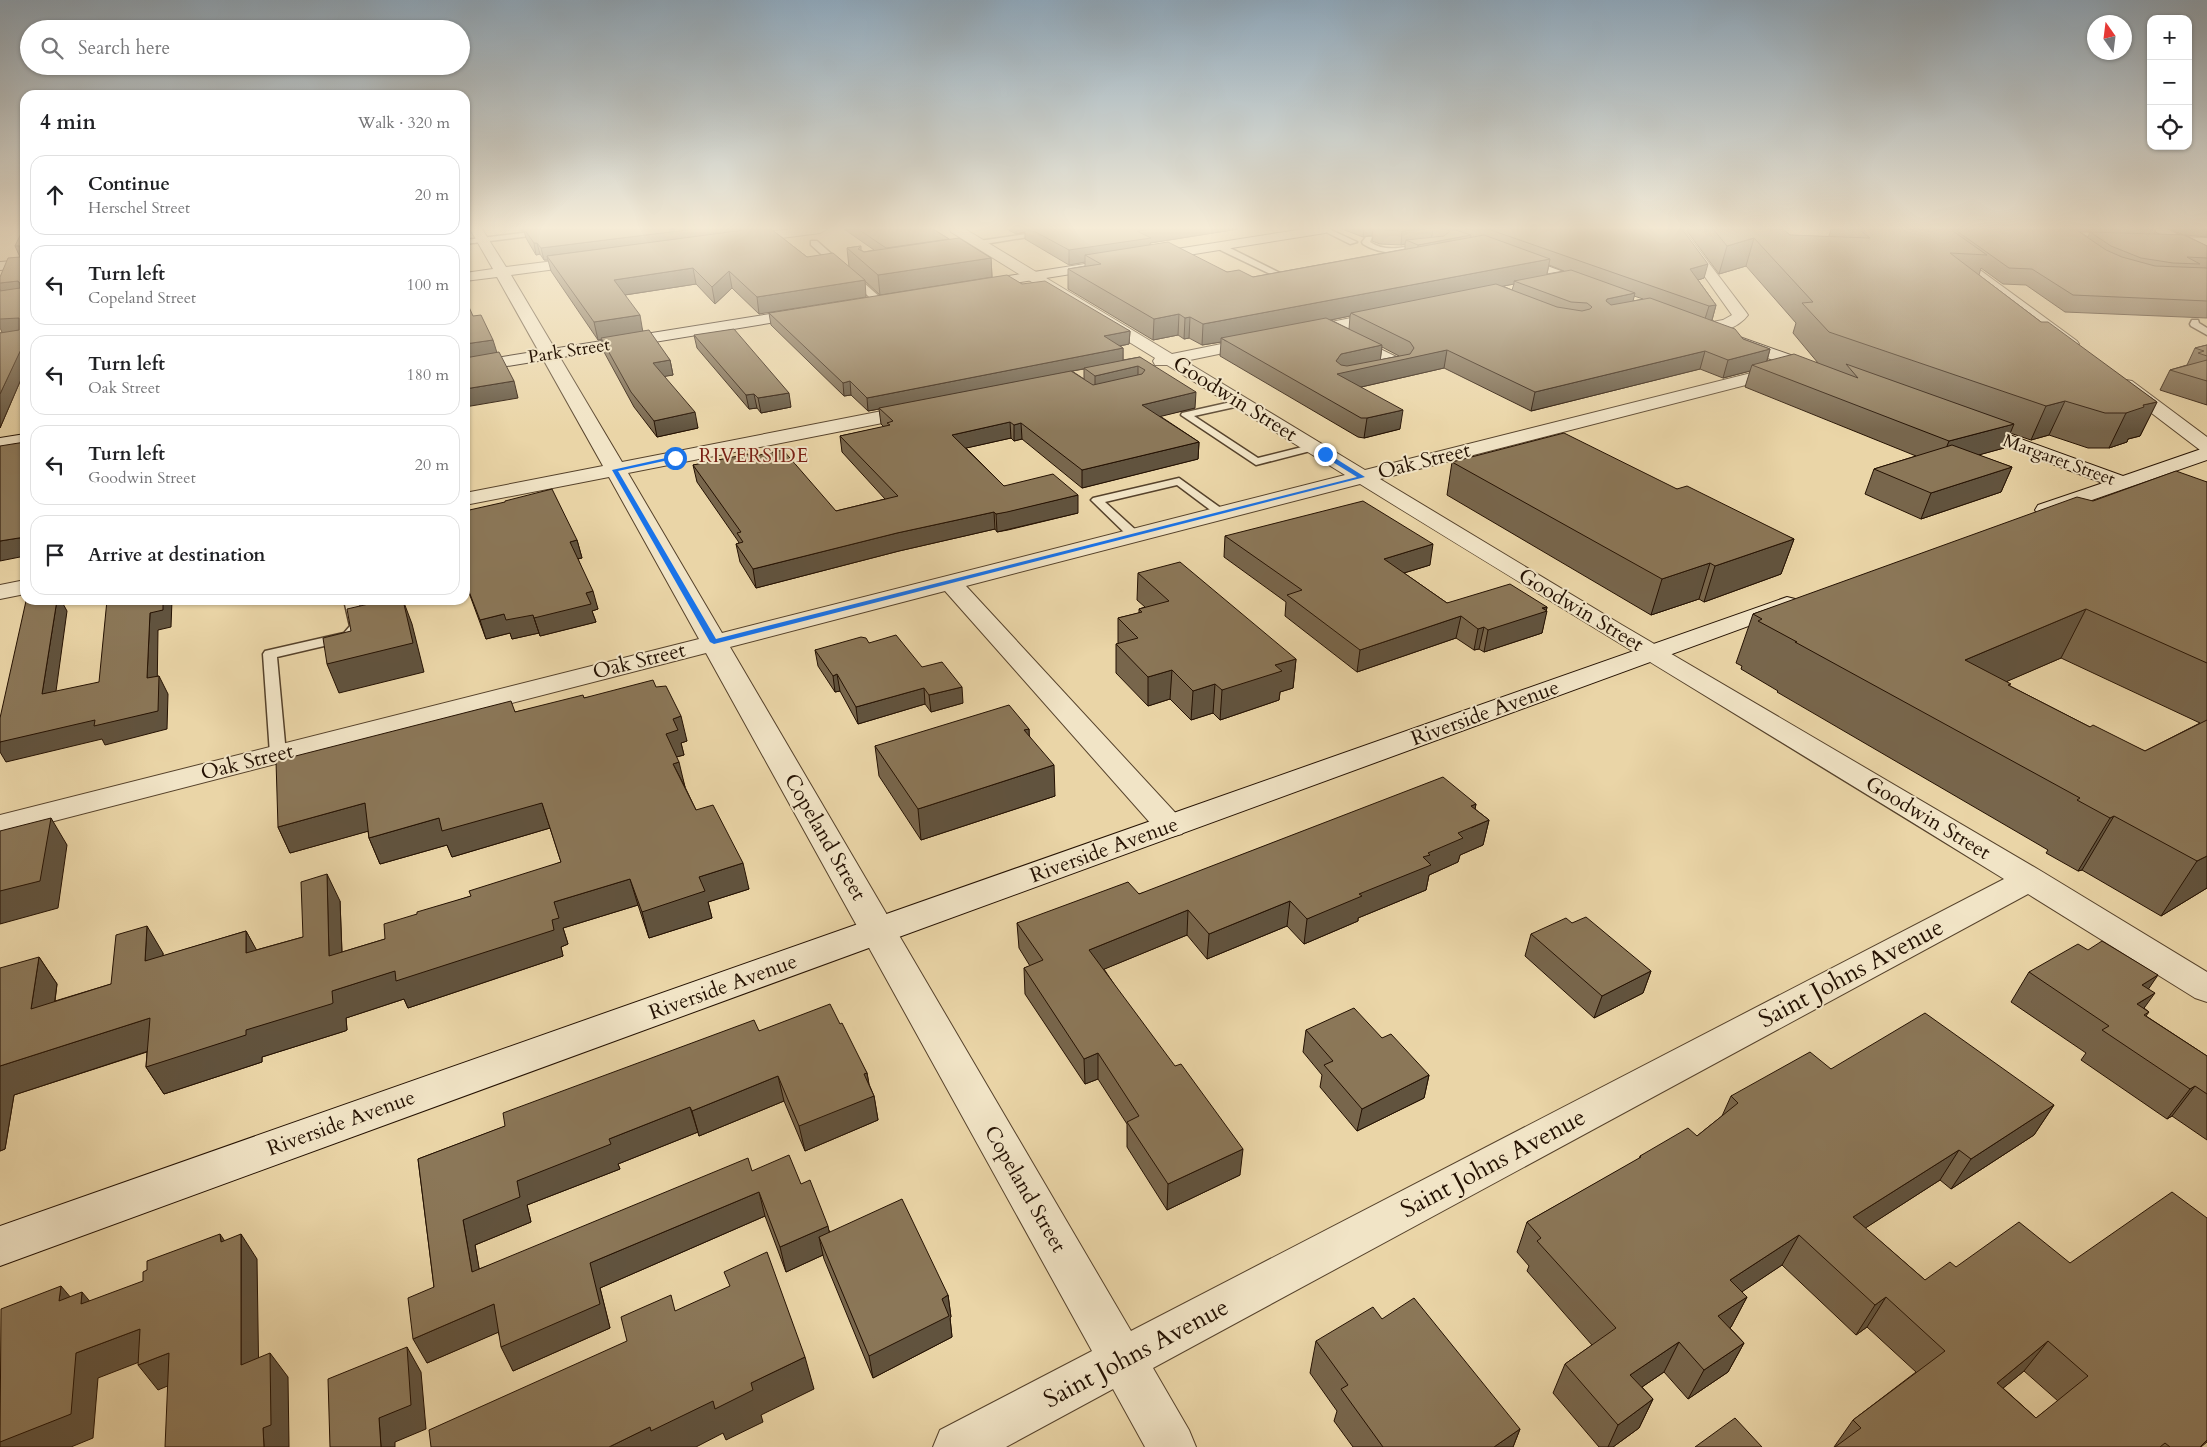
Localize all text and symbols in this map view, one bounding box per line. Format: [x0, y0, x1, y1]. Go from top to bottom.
north arrow [2087, 15, 2132, 60]
map controls [2147, 15, 2192, 150]
button: + [2147, 15, 2192, 60]
search box [20, 20, 470, 75]
icon: search [38, 34, 66, 62]
text: Search here [78, 35, 170, 61]
button: − [2147, 60, 2192, 105]
button: locate [2147, 105, 2192, 150]
text: 4 min [40, 108, 96, 137]
text: Walk · 320 m [358, 112, 450, 134]
text: Continue [88, 171, 170, 197]
icon: ahead [41, 181, 69, 209]
text: 20 m [415, 184, 449, 206]
text: Herschel Street [88, 197, 190, 219]
text: Turn left [88, 261, 165, 287]
icon: left [41, 271, 69, 299]
text: 100 m [407, 274, 449, 296]
text: Copeland Street [88, 287, 196, 309]
street label: Park Street [526, 332, 612, 370]
street label: Goodwin Street [1167, 349, 1303, 449]
text: Turn left [88, 351, 165, 377]
icon: left [41, 361, 69, 389]
text: 180 m [407, 364, 449, 386]
text: Oak Street [88, 377, 160, 399]
street label: Margaret Street [1999, 428, 2119, 492]
street label: Oak Street [1375, 435, 1474, 487]
text: Turn left [88, 441, 165, 467]
district label: RIVERSIDE [699, 443, 809, 469]
route end [1314, 443, 1337, 466]
route start [664, 447, 687, 470]
icon: left [41, 451, 69, 479]
text: 20 m [415, 454, 449, 476]
text: Goodwin Street [88, 467, 196, 489]
icon: arrive [41, 541, 69, 569]
text: Arrive at destination [88, 542, 265, 568]
street label: Goodwin Street [1513, 561, 1649, 659]
street label: Oak Street [590, 635, 689, 687]
street label: Riverside Avenue [1407, 673, 1563, 753]
street label: Oak Street [198, 736, 297, 788]
street label: Copeland Street [777, 768, 873, 906]
street label: Goodwin Street [1860, 769, 1996, 867]
street label: Riverside Avenue [1026, 810, 1182, 890]
street label: Saint Johns Avenue [1752, 910, 1950, 1036]
street label: Riverside Avenue [645, 947, 801, 1027]
street label: Riverside Avenue [263, 1083, 419, 1163]
street label: Saint Johns Avenue [1394, 1100, 1592, 1226]
street label: Copeland Street [977, 1120, 1073, 1258]
street label: Saint Johns Avenue [1037, 1290, 1235, 1416]

